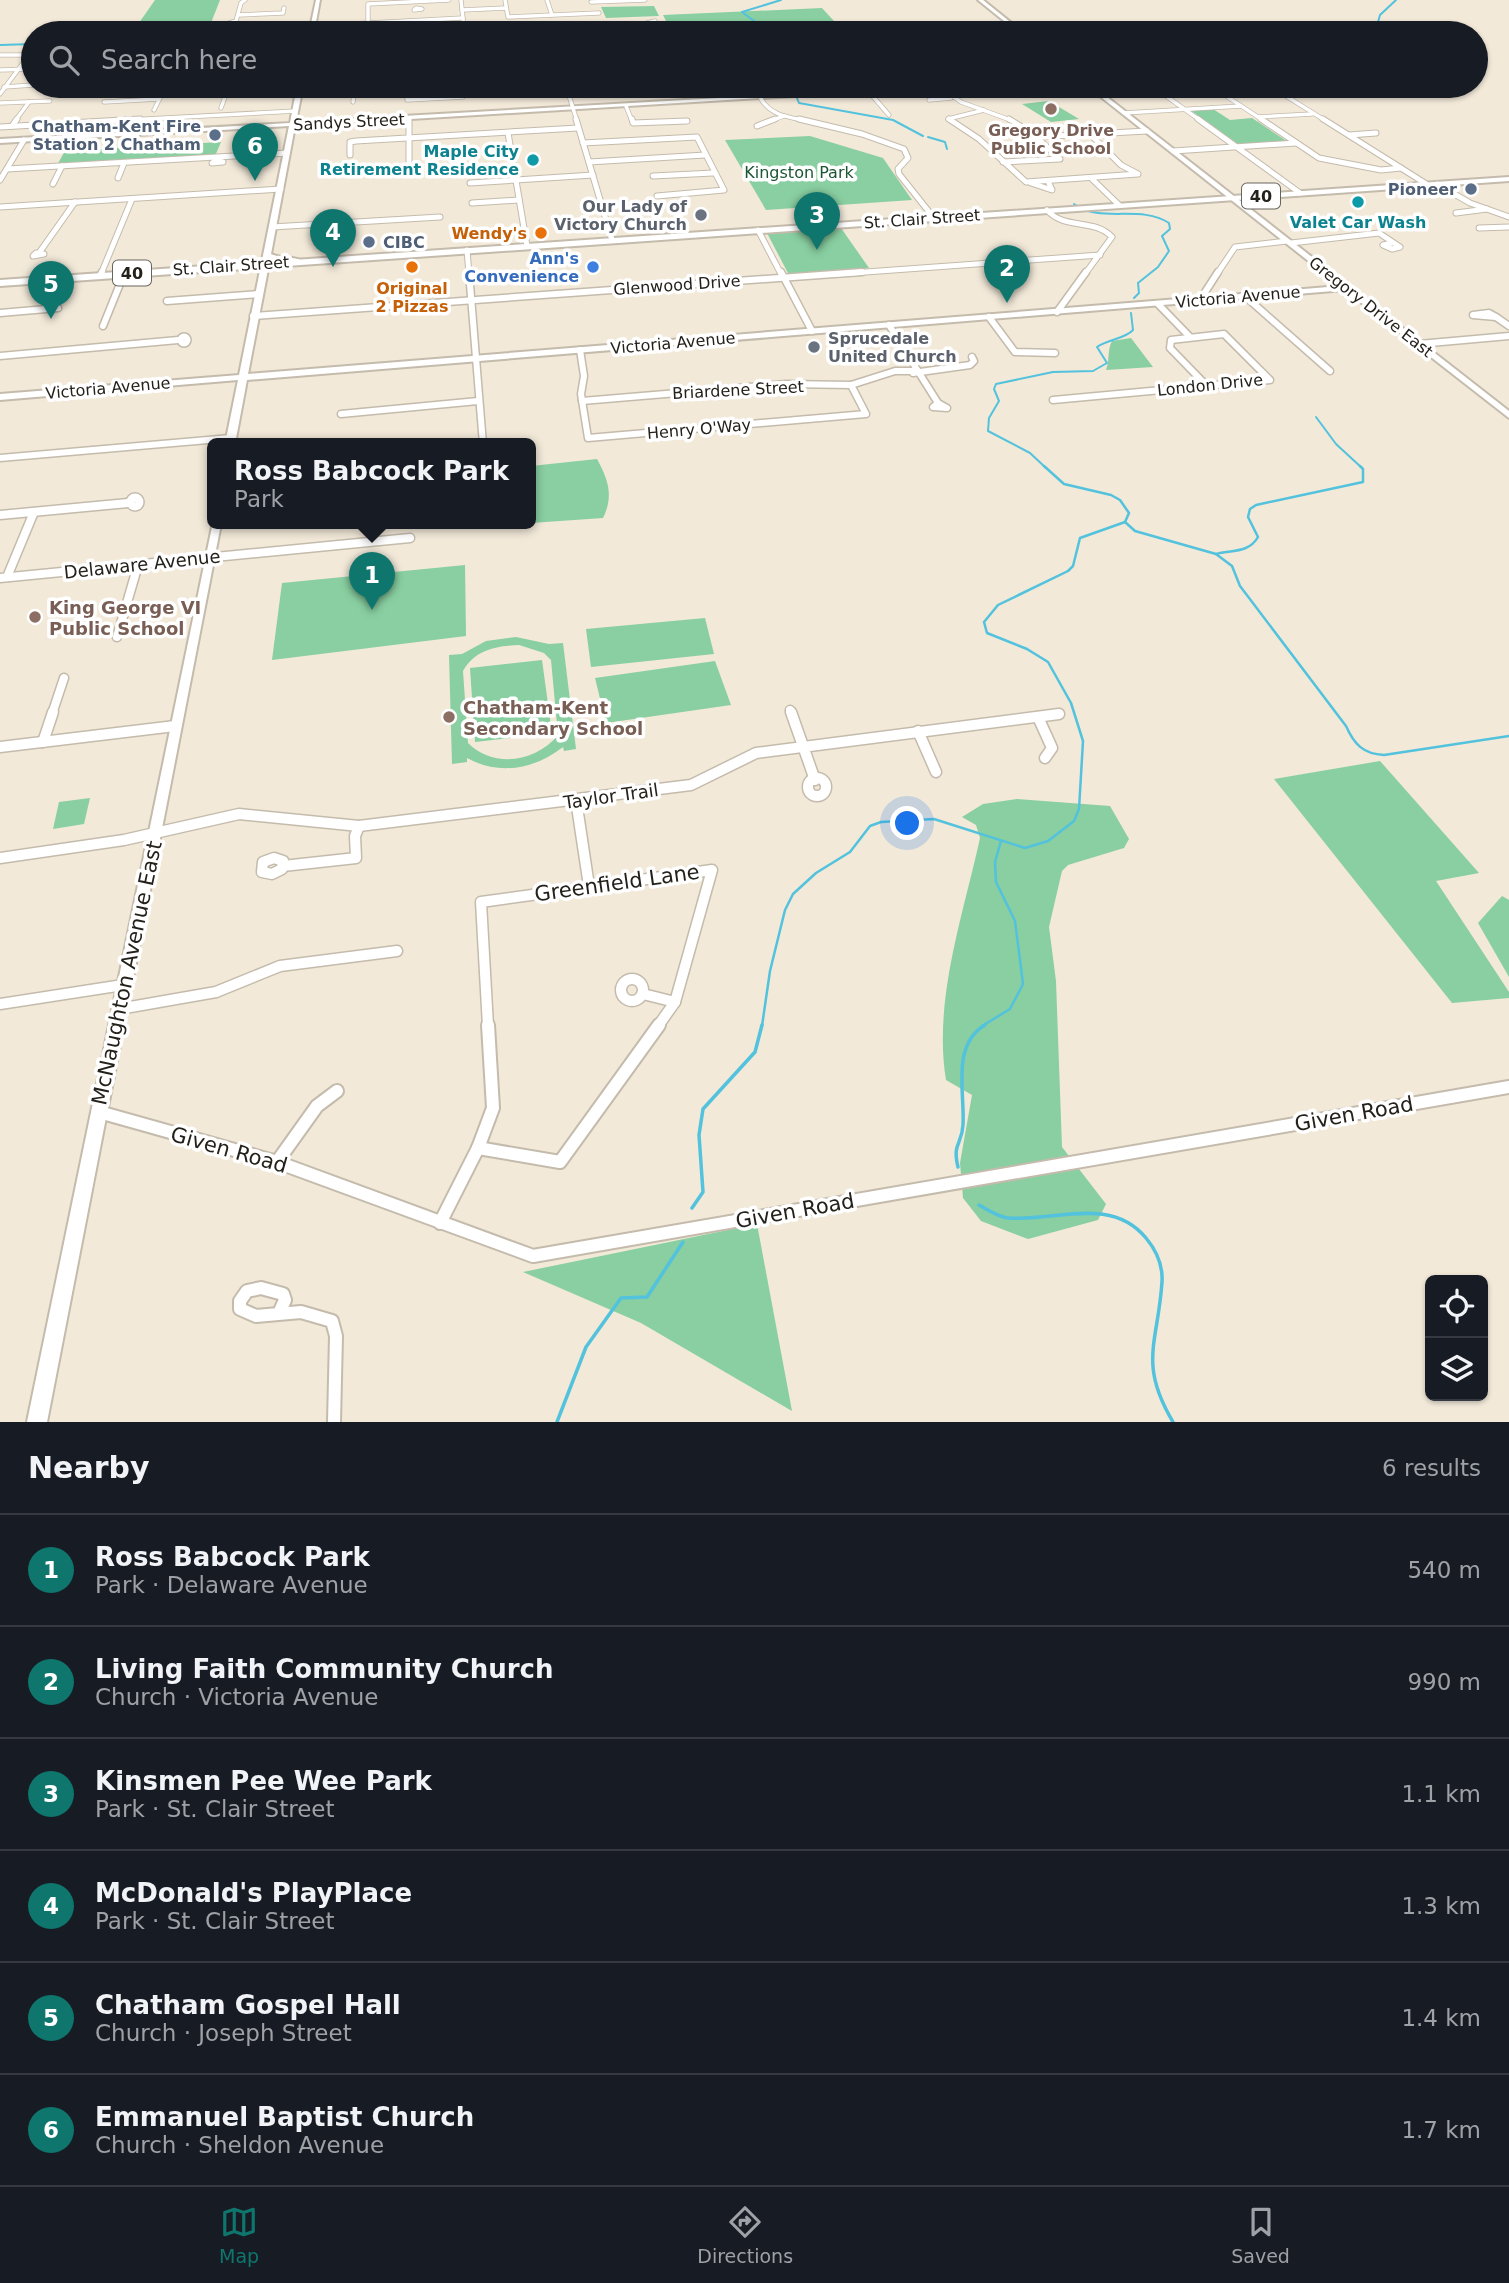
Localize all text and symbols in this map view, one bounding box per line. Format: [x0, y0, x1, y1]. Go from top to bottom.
search box [21, 21, 1488, 98]
icon: search [45, 41, 83, 79]
text: Search here [101, 45, 257, 75]
marker: Gregory Drive Public School [1043, 101, 1059, 117]
street label: Sandys Street [293, 110, 405, 134]
place label: Chatham-Kent Fire Station 2 Chatham [31, 117, 201, 154]
place label: Gregory Drive Public School [988, 121, 1114, 158]
pin: 6 [232, 123, 278, 181]
marker: Chatham-Kent Fire Station 2 Chatham [207, 127, 223, 143]
place label: Maple City Retirement Residence [320, 142, 520, 179]
marker: Maple City Retirement Residence [525, 152, 541, 168]
park label: Kingston Park [744, 163, 854, 182]
place label: Pioneer [1388, 180, 1457, 199]
marker: Pioneer [1463, 181, 1479, 197]
road number: 40 [1242, 184, 1280, 208]
pin: 3 [794, 192, 840, 250]
marker: Valet Car Wash [1350, 194, 1366, 210]
place label: Our Lady of Victory Church [554, 197, 688, 234]
street label: St. Clair Street [863, 205, 981, 233]
marker: Our Lady of Victory Church [693, 207, 709, 223]
pin: 4 [310, 209, 356, 267]
place label: Valet Car Wash [1290, 213, 1426, 232]
place label: Wendy's [451, 224, 527, 243]
marker: Wendy's [533, 225, 549, 241]
place label: CIBC [383, 233, 425, 252]
marker: CIBC [361, 234, 377, 250]
pin: 2 [984, 245, 1030, 303]
place label: Ann's Convenience [464, 249, 579, 286]
street label: St. Clair Street [172, 252, 290, 280]
street label: Gregory Drive East [1305, 253, 1437, 361]
marker: Original 2 Pizzas [404, 259, 420, 275]
marker: Ann's Convenience [585, 259, 601, 275]
road number: 40 [113, 260, 151, 286]
pin: 5 [28, 261, 74, 319]
street label: Glenwood Drive [613, 271, 741, 299]
place label: Original 2 Pizzas [376, 279, 448, 316]
street label: Victoria Avenue [1175, 282, 1301, 312]
street label: Victoria Avenue [610, 328, 736, 358]
place label: Sprucedale United Church [828, 329, 957, 366]
marker: Sprucedale United Church [806, 339, 822, 355]
street label: London Drive [1156, 370, 1264, 400]
street label: Victoria Avenue [45, 373, 171, 403]
street label: Briardene Street [672, 377, 804, 403]
street label: Henry O'Way [646, 415, 752, 443]
popup [207, 438, 536, 529]
text: Ross Babcock Park [234, 456, 509, 486]
text: Park [234, 486, 284, 512]
street label: Delaware Avenue [63, 545, 221, 583]
pin: 1 [349, 552, 395, 610]
place label: King George VI Public School [49, 597, 201, 639]
marker: King George VI Public School [27, 609, 43, 625]
place label: Chatham-Kent Secondary School [463, 697, 643, 739]
marker: Chatham-Kent Secondary School [441, 709, 457, 725]
street label: Taylor Trail [561, 779, 660, 813]
your location [890, 806, 924, 840]
street label: McNaughton Avenue East [87, 839, 167, 1107]
street label: Greenfield Lane [533, 860, 701, 906]
street label: Given Road [1293, 1092, 1415, 1136]
street label: Given Road [168, 1122, 290, 1178]
street label: Given Road [734, 1189, 856, 1233]
map controls [1425, 1275, 1488, 1401]
button: locate [1425, 1275, 1488, 1338]
button: layers [1425, 1338, 1488, 1401]
text: Nearby [28, 1450, 150, 1485]
text: 6 results [1382, 1455, 1481, 1481]
text: Ross Babcock Park [95, 1542, 370, 1572]
text: 1 [43, 1557, 59, 1583]
text: 540 m [1407, 1557, 1481, 1583]
text: Park · Delaware Avenue [95, 1572, 368, 1598]
text: Living Faith Community Church [95, 1654, 554, 1684]
text: 2 [43, 1669, 59, 1695]
text: 990 m [1407, 1669, 1481, 1695]
text: Church · Victoria Avenue [95, 1684, 378, 1710]
text: Kinsmen Pee Wee Park [95, 1766, 432, 1796]
text: 3 [43, 1781, 59, 1807]
text: 1.1 km [1401, 1781, 1481, 1807]
text: Park · St. Clair Street [95, 1796, 334, 1822]
text: McDonald's PlayPlace [95, 1878, 412, 1908]
text: 4 [43, 1893, 59, 1919]
text: 1.3 km [1401, 1893, 1481, 1919]
text: Park · St. Clair Street [95, 1908, 334, 1934]
text: Chatham Gospel Hall [95, 1990, 401, 2020]
text: 5 [43, 2005, 59, 2031]
text: 1.4 km [1401, 2005, 1481, 2031]
text: Church · Joseph Street [95, 2020, 352, 2046]
text: Emmanuel Baptist Church [95, 2102, 474, 2132]
text: 6 [43, 2117, 59, 2143]
text: 1.7 km [1401, 2117, 1481, 2143]
text: Church · Sheldon Avenue [95, 2132, 384, 2158]
tab: Map [219, 2203, 259, 2267]
tab: Directions [697, 2203, 793, 2267]
tab: Saved [1231, 2203, 1290, 2267]

